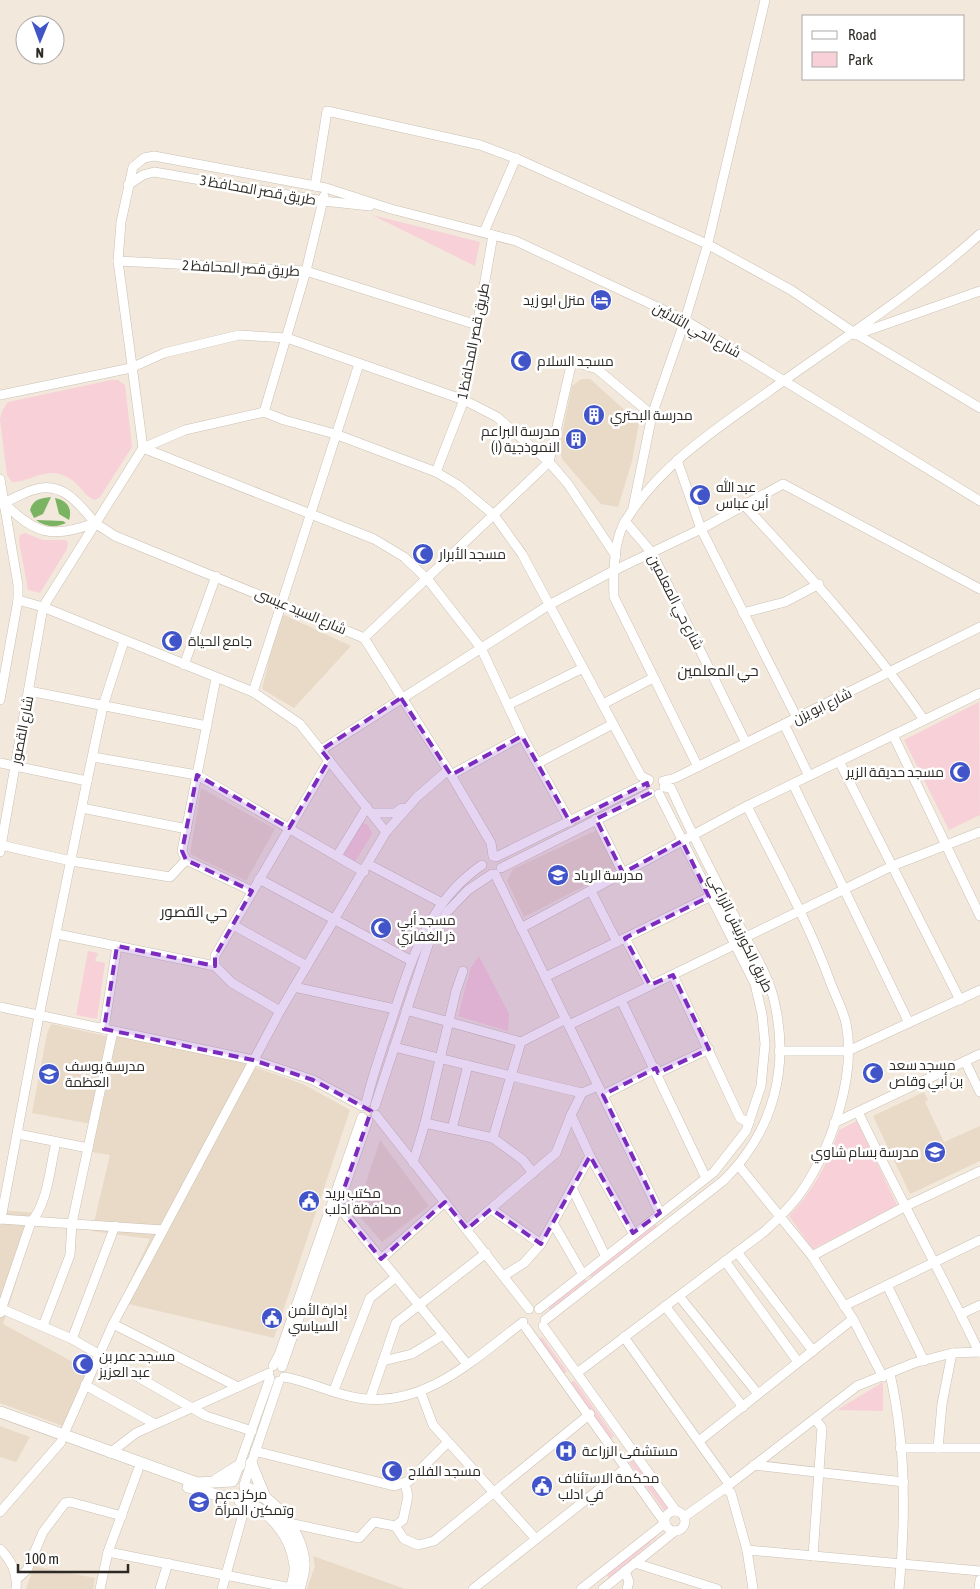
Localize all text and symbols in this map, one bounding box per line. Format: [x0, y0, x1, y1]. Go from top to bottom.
north arrow [15, 15, 65, 65]
legend [802, 15, 965, 80]
text: Road [848, 26, 877, 43]
text: N [36, 45, 44, 61]
text: Park [848, 51, 873, 68]
street label: طريق قصر المحافظ 3 [198, 172, 317, 209]
street label: طريق قصر المحافظ 2 [182, 257, 300, 280]
street label: طريق قصر المحافظ 1 [454, 282, 493, 401]
hotel icon: منزل ابو زيد [589, 288, 613, 312]
place label: منزل ابو زيد [523, 292, 585, 309]
street label: شارع الحي الثلاثين [648, 299, 744, 364]
mosque icon: مسجد السلام [509, 349, 533, 373]
place label: مسجد السلام [537, 353, 614, 371]
building icon: مدرسة البحتري [582, 403, 606, 427]
place label: مدرسة البحتري [610, 407, 693, 427]
place label: مدرسة البراعم النموذجية (١) [481, 423, 560, 455]
building icon: مدرسة البراعم النموذجية (١) [564, 427, 588, 451]
place label: عبد الله أبن عباس [716, 478, 769, 511]
mosque icon: عبد الله أبن عباس [688, 483, 712, 507]
mosque icon: مسجد الأبرار [411, 542, 435, 566]
place label: مسجد الأبرار [438, 546, 506, 562]
street label: شارع حي المعلمين [642, 552, 707, 654]
street label: شارع السيد عيسى [253, 585, 349, 638]
mosque icon: جامع الحياة [160, 629, 184, 653]
place label: جامع الحياة [188, 633, 252, 650]
district label: حي المعلمين [677, 662, 759, 683]
street label: شارع ابو يزن [790, 685, 855, 728]
street label: شارع القصور [7, 694, 37, 767]
mosque icon: مسجد حديقة الزير [948, 760, 972, 784]
place label: مسجد حديقة الزير [845, 764, 944, 780]
school or university icon: مدرسة الرياد [546, 863, 570, 887]
place label: مدرسة الرياد [574, 867, 643, 883]
street label: طريق الكورنيش الزراعي [702, 871, 777, 997]
district label: حي القصور [160, 903, 227, 924]
place label: مسجد أبي ذر الغفاري [397, 911, 456, 948]
mosque icon: مسجد أبي ذر الغفاري [369, 916, 393, 940]
place label: مسجد سعد بن أبي وقاص [889, 1057, 963, 1093]
place label: مدرسة يوسف العظمة [65, 1058, 145, 1090]
mosque icon: مسجد سعد بن أبي وقاص [861, 1061, 885, 1085]
school or university icon: مدرسة يوسف العظمة [37, 1062, 61, 1086]
school or university icon: مدرسة بسام شاوي [923, 1140, 947, 1164]
place label: مدرسة بسام شاوي [811, 1144, 919, 1164]
place label: مكتب بريد محافظة ادلب [325, 1185, 401, 1217]
public building icon: مكتب بريد محافظة ادلب [297, 1189, 321, 1213]
place label: إدارة الأمن السياسي [288, 1302, 348, 1337]
public building icon: إدارة الأمن السياسي [260, 1306, 284, 1330]
place label: مسجد عمر بن عبد العزيز [98, 1348, 175, 1380]
mosque icon: مسجد عمر بن عبد العزيز [71, 1352, 95, 1376]
hospital icon: مستشفى الزراعة [554, 1439, 578, 1463]
place label: مستشفى الزراعة [582, 1443, 678, 1459]
mosque icon: مسجد الفلاح [380, 1459, 404, 1483]
place label: مسجد الفلاح [408, 1463, 481, 1480]
place label: محكمة الاستئناف في ادلب [558, 1470, 659, 1506]
public building icon: محكمة الاستئناف في ادلب [530, 1474, 554, 1498]
place label: مركز دعم وتمكين المرأة [215, 1486, 294, 1518]
school or university icon: مركز دعم وتمكين المرأة [187, 1490, 211, 1514]
scale bar [18, 1542, 128, 1574]
text: 100 m [25, 1550, 59, 1567]

